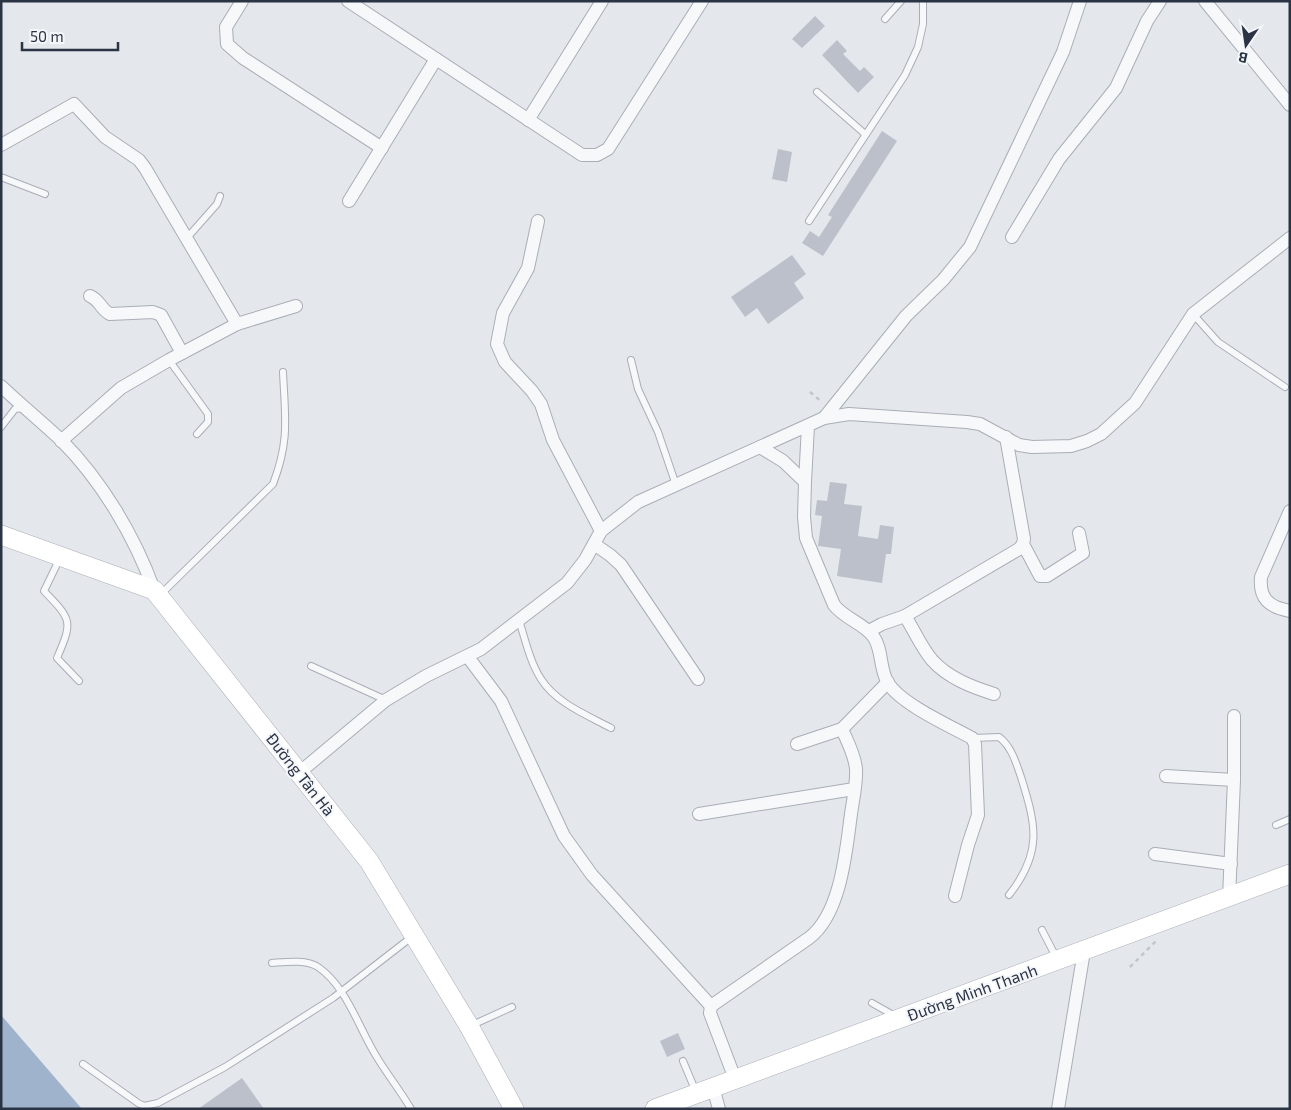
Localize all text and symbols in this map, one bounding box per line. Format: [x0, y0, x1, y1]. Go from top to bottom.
scale bar [22, 20, 119, 52]
north arrow [1221, 20, 1271, 70]
text: 50 m [30, 27, 64, 45]
text: B [1237, 49, 1249, 67]
street label: Đường Tân Hà [263, 729, 339, 819]
street label: Đường Minh Thanh [904, 960, 1040, 1024]

